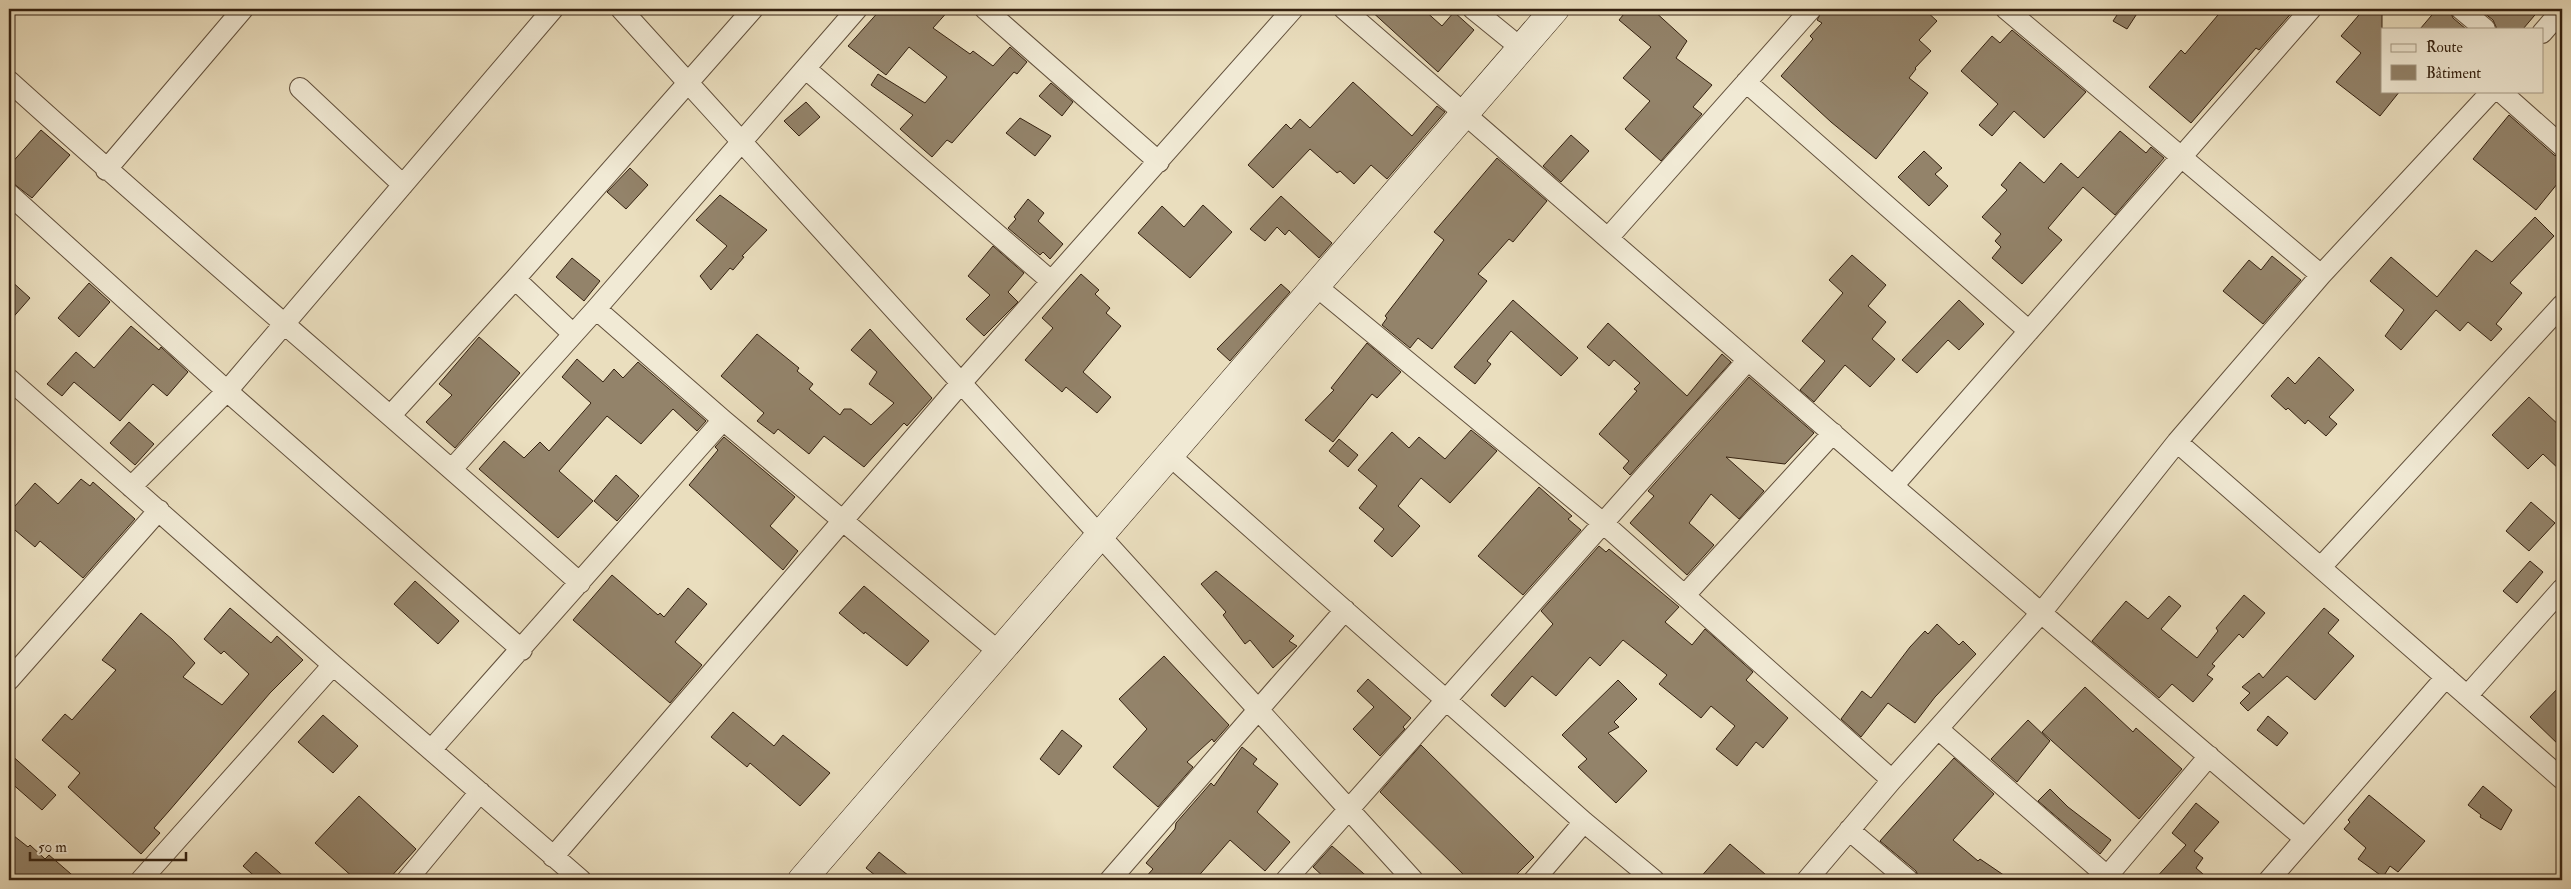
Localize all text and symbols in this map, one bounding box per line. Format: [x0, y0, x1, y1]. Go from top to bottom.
legend [2381, 28, 2544, 92]
text: Route [2426, 38, 2463, 57]
text: Bâtiment [2426, 64, 2481, 83]
scale bar [30, 829, 186, 861]
text: 50 m [38, 838, 67, 857]

